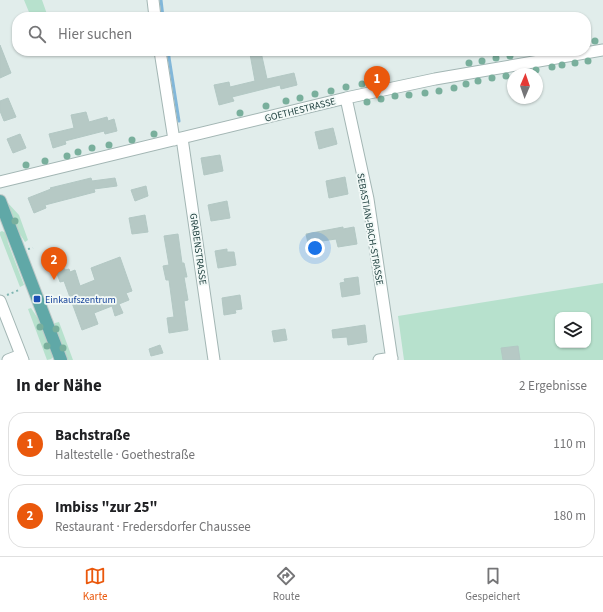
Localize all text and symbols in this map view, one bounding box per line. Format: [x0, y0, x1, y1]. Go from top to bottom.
search box [12, 12, 591, 56]
icon: search [26, 23, 48, 45]
text: Hier suchen [58, 24, 132, 45]
pin: 1 [364, 66, 390, 99]
north arrow [507, 68, 543, 104]
street label: GOETHESTRASSE [263, 94, 337, 126]
street label: SEBASTIAN-BACH-STRASSE [353, 172, 387, 286]
street label: GRABENSTRASSE [186, 212, 210, 286]
your location [305, 238, 325, 258]
pin: 2 [41, 247, 67, 280]
place label: Einkaufszentrum [45, 293, 116, 307]
marker: Einkaufszentrum [32, 294, 42, 304]
map controls [555, 312, 591, 348]
button: layers [555, 312, 591, 348]
text: In der Nähe [16, 374, 102, 398]
text: 2 Ergebnisse [519, 377, 587, 395]
text: Bachstraße [55, 425, 130, 446]
text: 1 [27, 435, 33, 453]
text: 110 m [553, 435, 586, 453]
text: Haltestelle · Goethestraße [55, 446, 195, 464]
text: Imbiss "zur 25" [55, 497, 158, 518]
text: 2 [27, 507, 33, 525]
text: 180 m [553, 507, 586, 525]
text: Restaurant · Fredersdorfer Chaussee [55, 518, 251, 536]
tab: Karte [83, 565, 107, 604]
tab: Route [273, 565, 300, 604]
tab: Gespeichert [465, 565, 520, 604]

